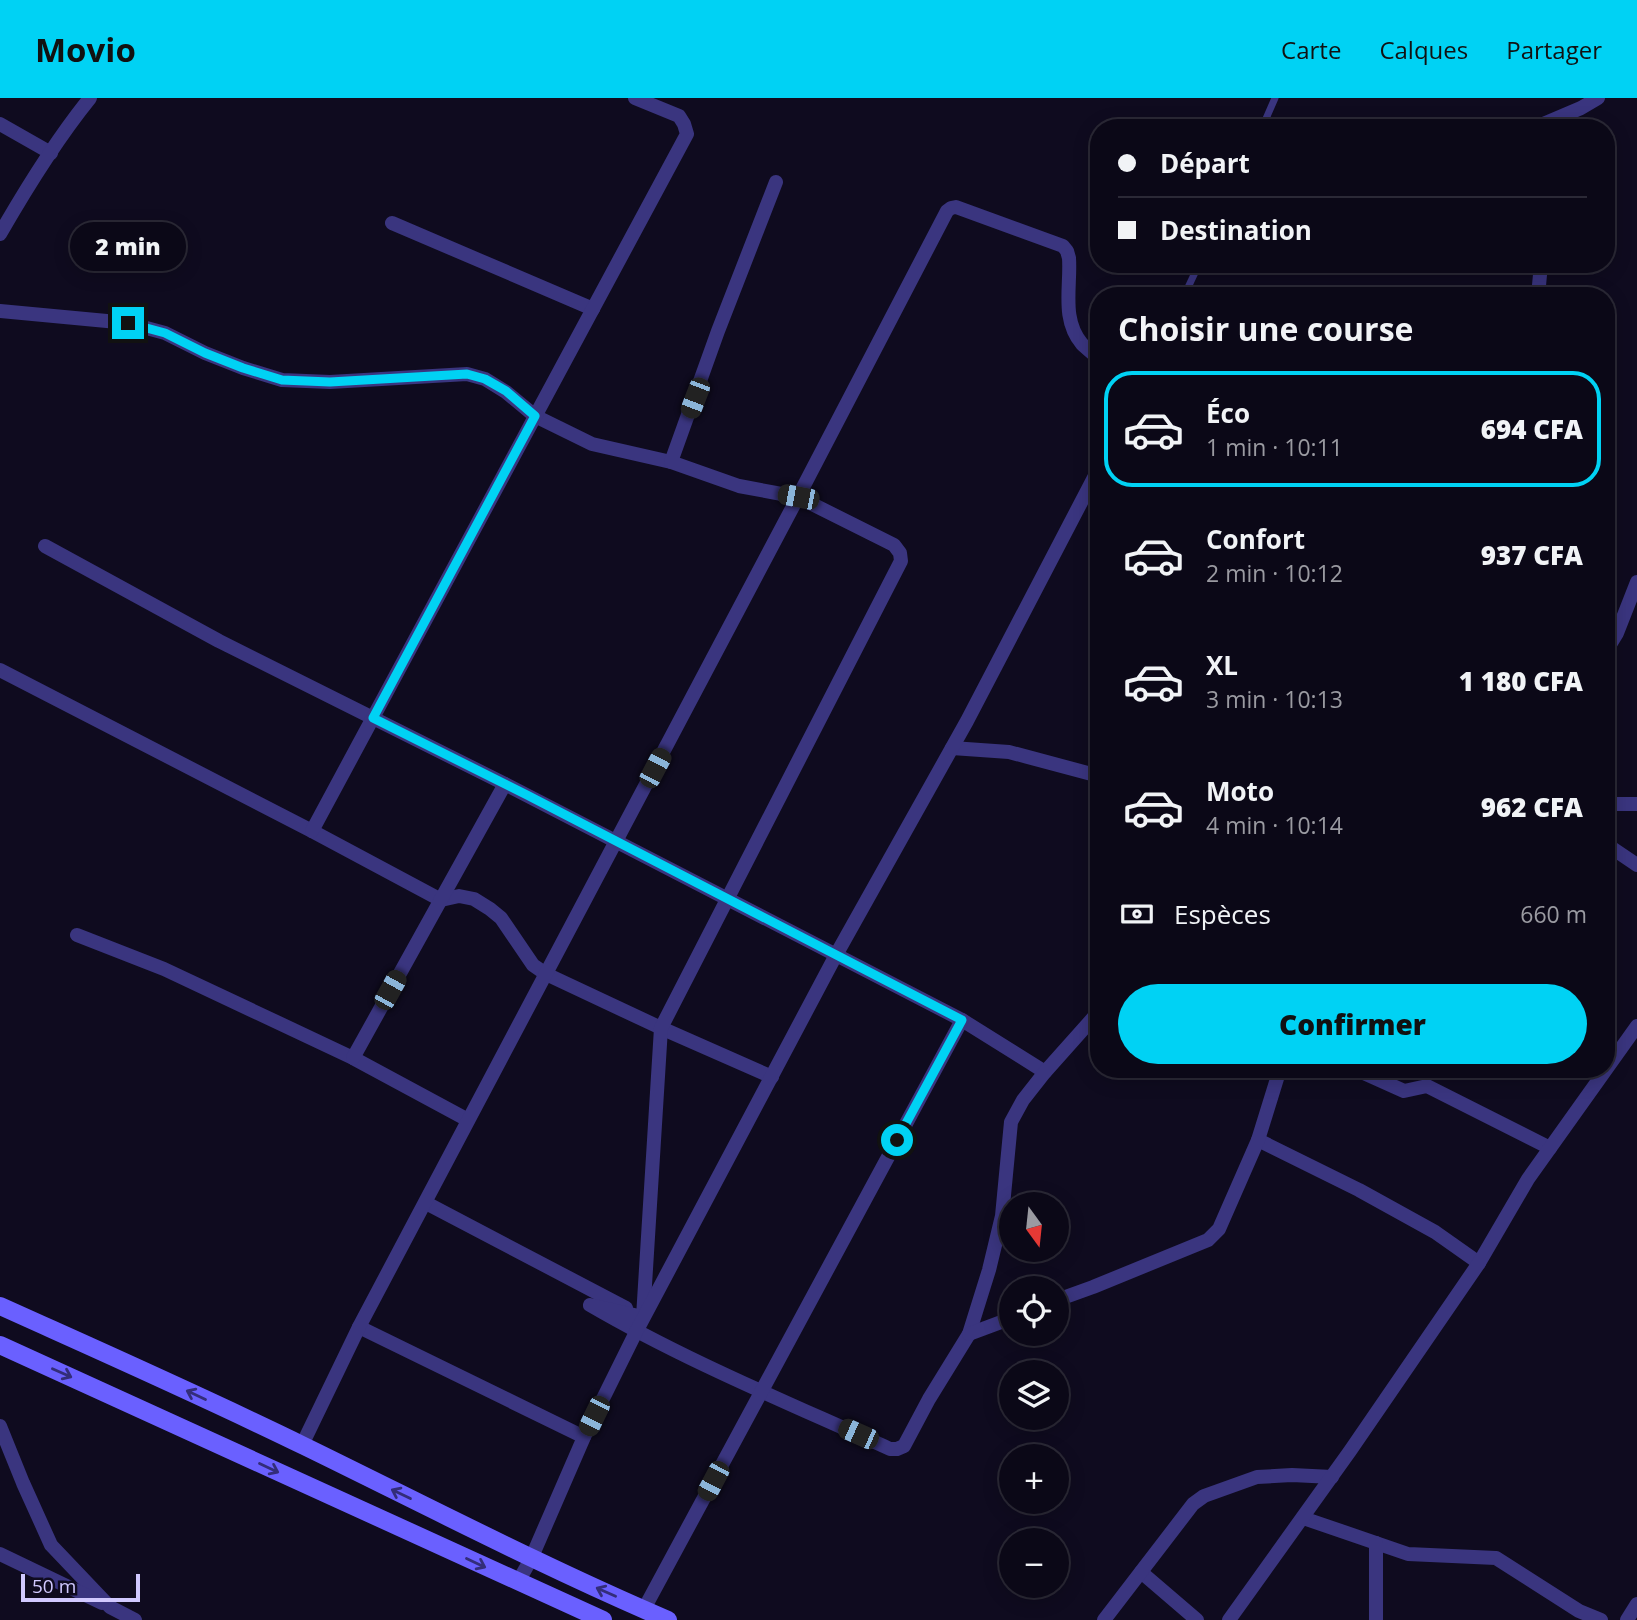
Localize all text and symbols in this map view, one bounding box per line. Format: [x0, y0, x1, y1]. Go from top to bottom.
text: Movio [35, 27, 136, 72]
text: Carte [1281, 33, 1341, 66]
text: Calques [1379, 33, 1468, 66]
text: Partager [1506, 33, 1602, 66]
text: Départ [1160, 145, 1250, 181]
text: Destination [1160, 212, 1312, 248]
callout: 2 min [70, 222, 186, 271]
text: 2 min [95, 230, 161, 262]
route end [112, 307, 144, 339]
text: Choisir une course [1118, 307, 1413, 350]
car [678, 375, 713, 421]
text: Éco [1206, 395, 1250, 431]
icon: car [1122, 398, 1185, 461]
text: 694 CFA [1481, 411, 1583, 447]
text: 1 min · 10:11 [1206, 431, 1343, 463]
car [776, 483, 821, 511]
text: Confort [1206, 521, 1305, 557]
icon: car [1122, 524, 1185, 587]
text: 937 CFA [1481, 537, 1583, 573]
text: 2 min · 10:12 [1206, 557, 1343, 589]
text: XL [1206, 647, 1238, 683]
icon: car [1122, 650, 1185, 713]
text: 1 180 CFA [1459, 663, 1583, 699]
text: 3 min · 10:13 [1206, 683, 1343, 715]
car [636, 745, 675, 791]
text: Moto [1206, 773, 1274, 809]
icon: car [1122, 776, 1185, 839]
text: 962 CFA [1481, 789, 1583, 825]
text: 4 min · 10:14 [1206, 809, 1343, 841]
icon: cash [1118, 895, 1156, 933]
text: Espèces [1174, 896, 1271, 932]
text: 660 m [1520, 898, 1587, 930]
car [371, 967, 410, 1013]
button: Confirmer [1118, 984, 1587, 1064]
route start [881, 1124, 913, 1156]
north arrow [999, 1192, 1069, 1262]
map controls [999, 1192, 1069, 1598]
button: locate [999, 1276, 1069, 1346]
button: layers [999, 1360, 1069, 1430]
one-way arrow [51, 1367, 73, 1380]
one-way arrow [186, 1388, 207, 1401]
car [576, 1393, 613, 1439]
car [835, 1416, 882, 1452]
button: + [999, 1444, 1069, 1514]
car [694, 1458, 733, 1504]
one-way arrow [258, 1462, 279, 1475]
one-way arrow [391, 1487, 412, 1500]
button: − [999, 1528, 1069, 1598]
one-way arrow [465, 1556, 486, 1570]
scale bar [21, 1571, 140, 1603]
text: 50 m [32, 1573, 76, 1599]
one-way arrow [596, 1585, 617, 1598]

